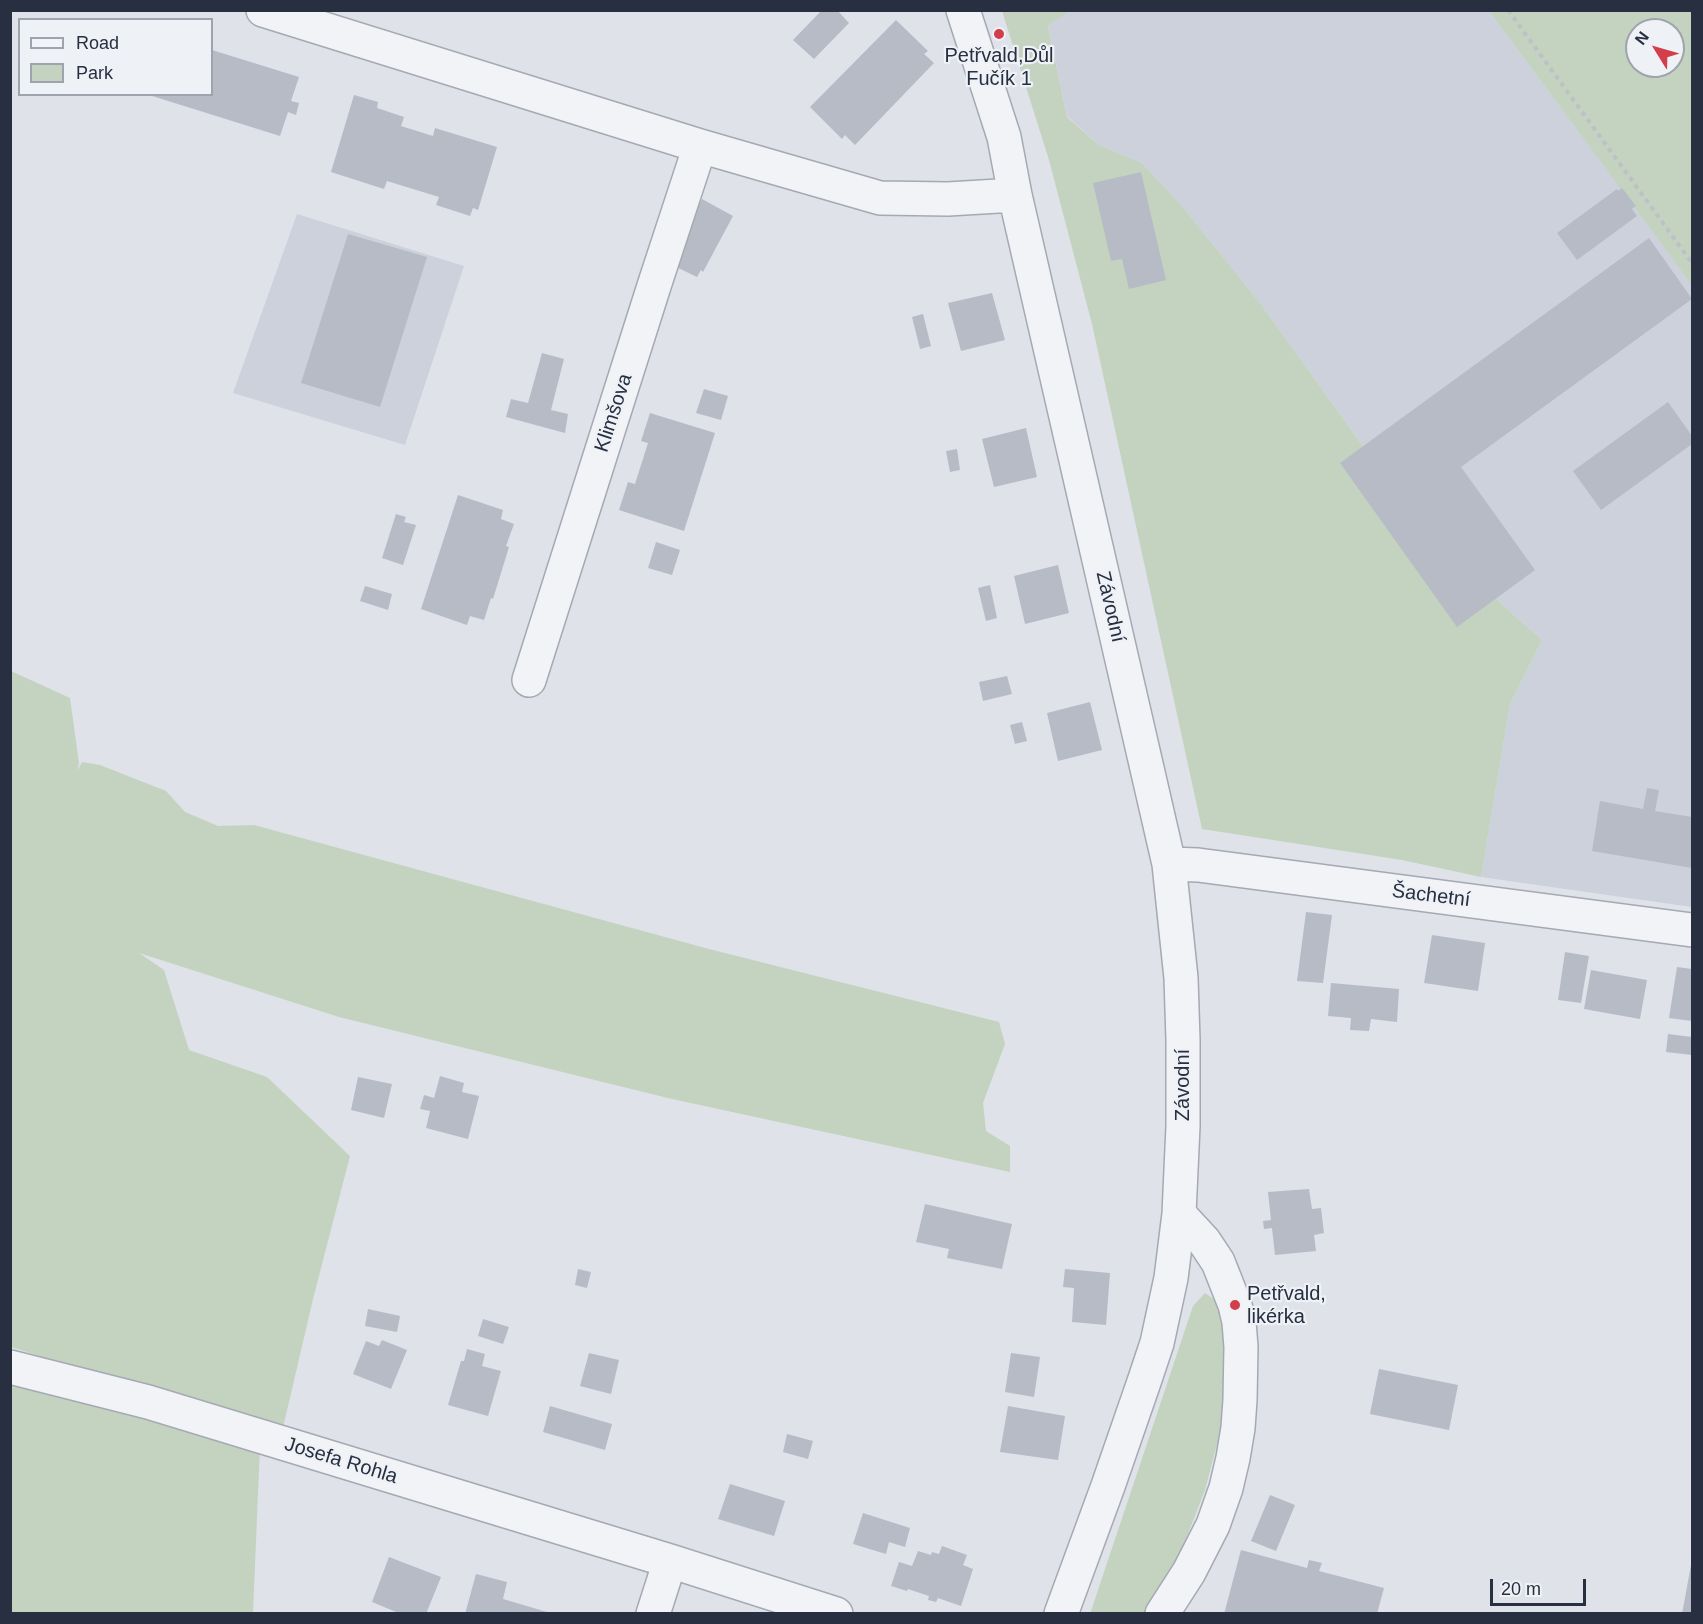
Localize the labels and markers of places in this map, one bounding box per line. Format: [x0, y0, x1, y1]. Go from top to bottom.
marker: Petřvald,Důl Fučík 1 [992, 27, 1006, 41]
place label: Petřvald,Důl Fučík 1 [945, 44, 1053, 91]
place label: Petřvald, likérka [1247, 1282, 1326, 1329]
marker: Petřvald, likérka [1228, 1298, 1242, 1312]

